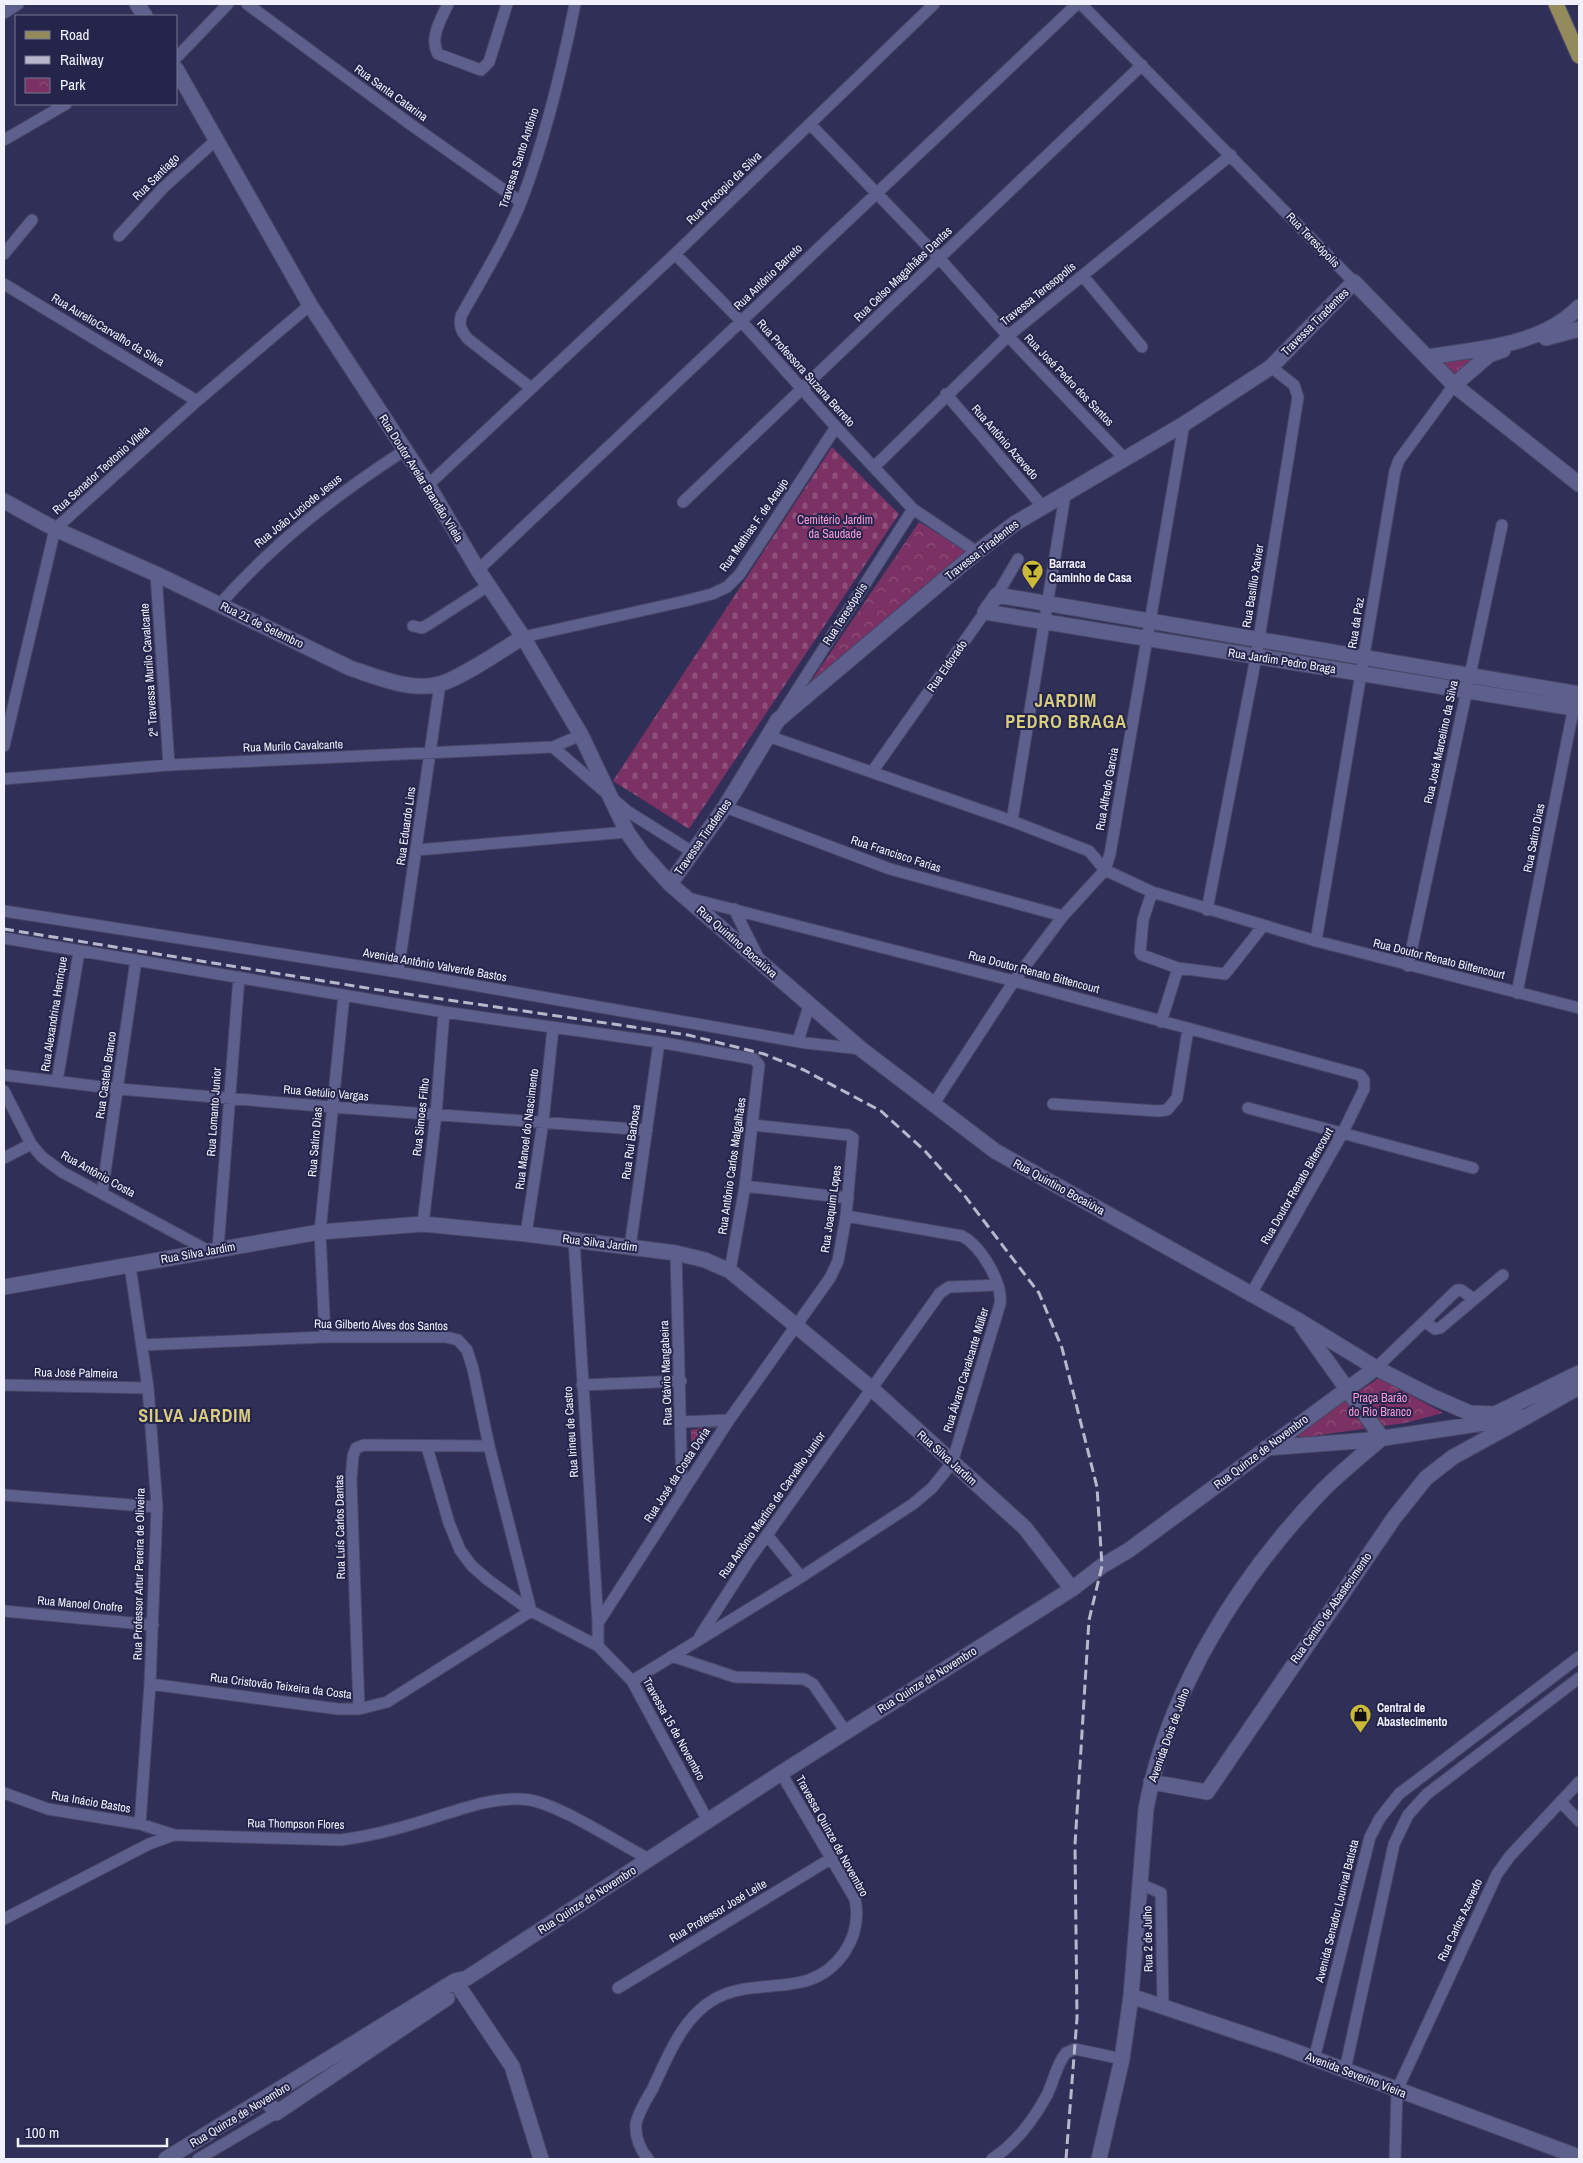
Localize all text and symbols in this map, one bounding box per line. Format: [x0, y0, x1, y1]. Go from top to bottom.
legend [15, 15, 178, 105]
text: Road [60, 24, 89, 45]
text: Railway [60, 49, 105, 70]
street label: Rua Santa Catarina [351, 61, 431, 125]
text: Park [60, 74, 86, 95]
street label: Travessa Santo Antônio [495, 106, 543, 210]
street label: Rua Procopio da Silva [683, 148, 765, 228]
street label: Rua Santiago [129, 150, 183, 204]
street label: Rua Teresópolis [1283, 209, 1343, 271]
street label: Rua Celso Magalhães Dantas [850, 223, 956, 325]
street label: Rua Antônio Barreto [730, 240, 806, 314]
street label: Travessa Teresopolís [997, 258, 1079, 329]
street label: Travessa Tiradentes [1278, 285, 1352, 359]
street label: Rua AurelioCarvalho da Silva [49, 290, 168, 370]
street label: Rua Professora Suzana Berreto [753, 316, 859, 430]
street label: Rua José Pedro dos Santos [1021, 330, 1117, 430]
street label: Rua Antônio Azevedo [968, 401, 1042, 483]
street label: Rua Doutor Avelar Brandão Vilela [375, 411, 467, 545]
street label: Rua Senador Teotonio Vilela [49, 422, 153, 518]
street label: Rua João Luciode Jesus [251, 471, 345, 551]
street label: Rua Mathias F. de Araujo [716, 475, 792, 575]
park label: Cemitério Jardim da Saudade [797, 512, 873, 542]
street label: Travessa Tiradentes [942, 516, 1022, 584]
street label: Rua Basillio Xavier [1239, 542, 1268, 629]
place label: Barraca Caminho de Casa [1049, 556, 1132, 586]
bar icon: Barraca Caminho de Casa [1021, 559, 1045, 590]
street label: Rua Teresópolis [819, 580, 871, 648]
street label: Rua da Paz [1344, 596, 1368, 650]
street label: Rua 21 de Setembro [218, 598, 306, 652]
street label: 2ª Travessa Murilo Cavalcante [136, 603, 162, 737]
street label: Rua Eldorado [923, 637, 971, 695]
street label: Rua Jardim Pedro Braga [1227, 645, 1338, 677]
street label: Rua José Marcelino da Silva [1420, 678, 1462, 805]
district label: JARDIM PEDRO BRAGA [1005, 688, 1127, 734]
street label: Rua Murilo Cavalcante [243, 736, 343, 756]
street label: Rua Alfredo Garcia [1092, 746, 1122, 832]
street label: Rua Eduardo Lins [393, 786, 419, 866]
street label: Travessa Tiradentes [671, 796, 735, 878]
street label: Rua Satiro Dias [1519, 802, 1549, 874]
street label: Rua Francisco Farias [849, 832, 943, 876]
street label: Rua Quintino Bocaiúva [693, 902, 781, 982]
street label: Rua Doutor Renato Bittencourt [1372, 935, 1507, 983]
street label: Avenida Antônio Valverde Bastos [361, 944, 508, 986]
street label: Rua Doutor Renato Bittencourt [967, 947, 1102, 997]
street label: Rua Alexandrina Henrique [37, 955, 71, 1073]
street label: Rua Castelo Branco [92, 1030, 120, 1120]
street label: Rua Lomanto Junior [203, 1066, 225, 1157]
street label: Rua Manoel do Nascimento [512, 1067, 542, 1191]
street label: Rua Simoes Filho [409, 1077, 433, 1157]
street label: Rua Getúlio Vargas [283, 1081, 369, 1105]
street label: Rua Antônio Carlos Malgalhães [714, 1096, 750, 1236]
street label: Rua Rui Barbosa [618, 1103, 644, 1180]
street label: Rua Satiro Dias [304, 1106, 326, 1178]
street label: Rua Doutor Renato Bitencourt [1257, 1124, 1337, 1247]
street label: Rua Antônio Costa [58, 1147, 138, 1201]
street label: Rua Quintino Bocaiúva [1010, 1155, 1108, 1219]
street label: Rua Joaquim Lopes [817, 1164, 845, 1254]
street label: Rua Silva Jardim [562, 1230, 638, 1256]
street label: Rua Silva Jardim [159, 1239, 237, 1267]
street label: Rua Álvaro Cavalcante Müller [939, 1305, 993, 1434]
street label: Rua Gilberto Alves dos Santos [314, 1316, 448, 1334]
street label: Rua Otávio Mangabeira [656, 1320, 676, 1426]
street label: Rua José Palmeira [34, 1364, 118, 1382]
street label: Rua Irineu de Castro [560, 1386, 582, 1478]
park label: Praça Barão do Rio Branco [1349, 1390, 1411, 1420]
district label: SILVA JARDIM [138, 1403, 252, 1428]
street label: Rua Quinze de Novembro [1211, 1411, 1311, 1493]
street label: Rua José da Costa Doria [640, 1424, 714, 1526]
street label: Rua Silva Jardim [914, 1427, 980, 1489]
street label: Rua Antônio Martins de Carvalho Junior [715, 1428, 829, 1582]
street label: Rua Luís Carlos Dantas [331, 1475, 349, 1579]
street label: Rua Professor Artur Pereira de Oliveira [129, 1487, 149, 1660]
street label: Rua Centro de Abastecimento [1287, 1549, 1375, 1667]
street label: Rua Manoel Onofre [37, 1592, 123, 1616]
street label: Rua Quinze de Novembro [874, 1643, 980, 1717]
street label: Rua Cristovão Teixeira da Costa [209, 1669, 353, 1703]
street label: Travessa 15 de Novembro [639, 1675, 709, 1783]
street label: Avenida Dois de Julho [1144, 1686, 1193, 1785]
place label: Central de Abastecimento [1377, 1700, 1448, 1730]
shop icon: Central de Abastecimento [1349, 1703, 1373, 1734]
street label: Travessa Quinze de Novembro [792, 1772, 872, 1900]
street label: Rua Inácio Bastos [50, 1787, 132, 1817]
street label: Rua Thompson Flores [247, 1815, 345, 1833]
street label: Avenida Senador Lourival Batista [1311, 1837, 1363, 1985]
street label: Rua Quinze de Novembro [535, 1862, 639, 1938]
street label: Rua Professor José Leite [666, 1876, 770, 1946]
street label: Rua Carlos Azevedo [1434, 1876, 1486, 1964]
street label: Rua 2 de Julho [1139, 1906, 1157, 1972]
street label: Avenida Severino Vieira [1302, 2048, 1409, 2102]
street label: Rua Quinze de Novembro [187, 2079, 293, 2151]
scale bar [18, 2116, 166, 2148]
text: 100 m [25, 2122, 59, 2143]

